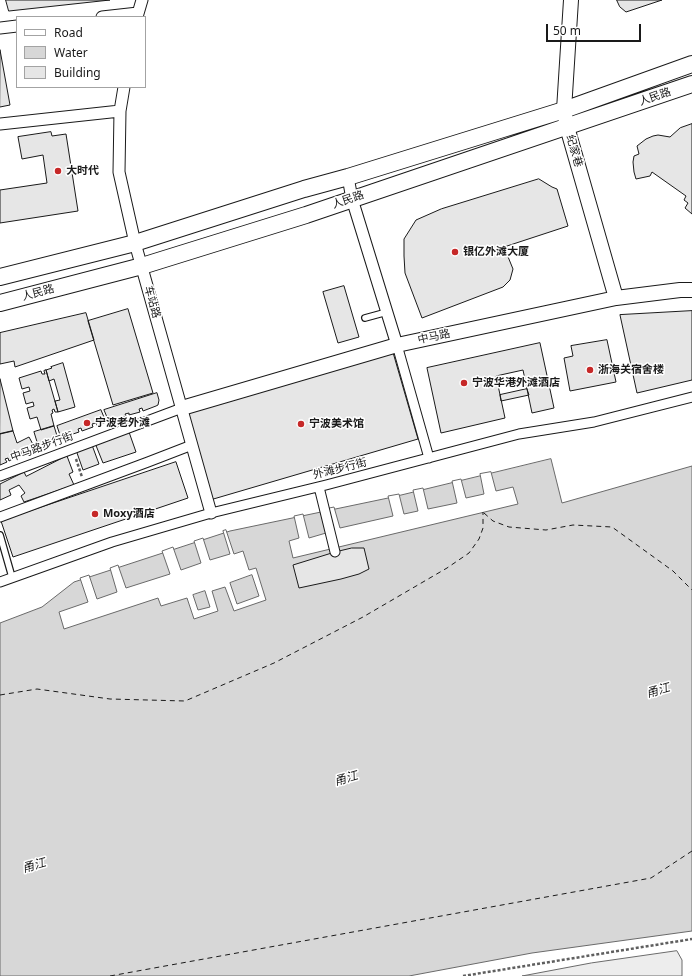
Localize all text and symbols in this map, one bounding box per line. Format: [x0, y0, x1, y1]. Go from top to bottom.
legend [16, 16, 146, 88]
scale bar [548, 16, 643, 42]
text: 50 m [553, 22, 581, 39]
text: Road [54, 24, 83, 41]
text: Water [54, 44, 88, 61]
text: Building [54, 64, 101, 81]
street label: 人民路 [637, 85, 673, 109]
street label: 纪家巷 [563, 133, 585, 169]
place label: 大时代 [66, 164, 99, 178]
marker: 大时代 [53, 166, 63, 176]
street label: 人民路 [330, 188, 366, 212]
place label: 银亿外滩大厦 [463, 245, 529, 259]
marker: 银亿外滩大厦 [450, 247, 460, 257]
street label: 人民路 [20, 282, 56, 304]
street label: 车站路 [141, 284, 163, 320]
street label: 中马路 [416, 327, 452, 347]
place label: 浙海关宿舍楼 [598, 363, 664, 377]
marker: 浙海关宿舍楼 [585, 365, 595, 375]
place label: 宁波华港外滩酒店 [472, 376, 560, 390]
marker: 宁波华港外滩酒店 [459, 378, 469, 388]
place label: 宁波老外滩 [95, 416, 150, 430]
place label: 宁波美术馆 [309, 417, 364, 431]
marker: 宁波老外滩 [82, 418, 92, 428]
marker: 宁波美术馆 [296, 419, 306, 429]
street label: 中马路步行街 [9, 430, 75, 464]
street label: 外滩步行街 [312, 456, 368, 482]
place label: Moxy酒店 [103, 507, 155, 521]
marker: Moxy酒店 [90, 509, 100, 519]
water label: 甬江 [644, 681, 672, 701]
water label: 甬江 [332, 769, 360, 789]
water label: 甬江 [20, 856, 48, 876]

